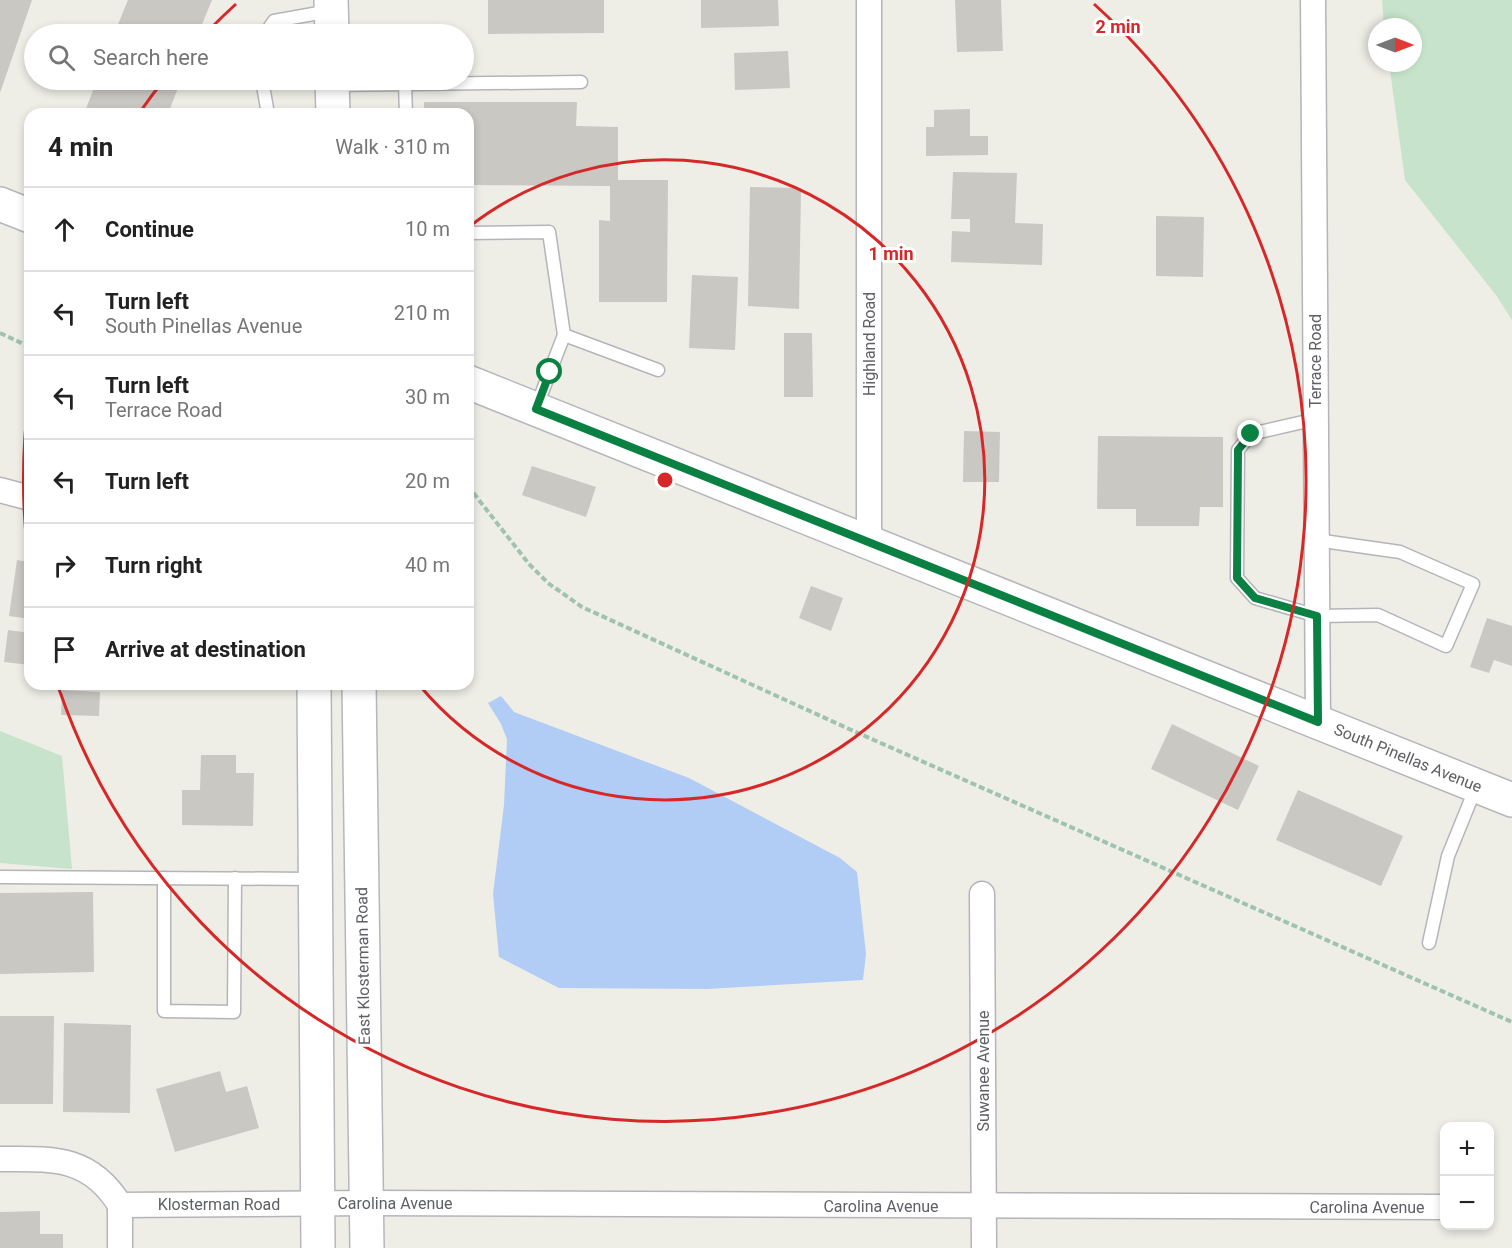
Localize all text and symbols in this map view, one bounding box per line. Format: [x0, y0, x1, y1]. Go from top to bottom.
text: 2 min [1095, 16, 1141, 37]
north arrow [1368, 18, 1422, 72]
search box [24, 24, 474, 90]
icon: search [45, 41, 78, 74]
text: Search here [93, 45, 209, 70]
text: 4 min [48, 132, 113, 162]
text: Walk · 310 m [335, 135, 450, 159]
icon: ahead [48, 213, 81, 246]
text: Continue [105, 217, 194, 242]
text: 10 m [405, 217, 450, 241]
text: 1 min [868, 243, 914, 264]
text: Turn left [105, 289, 189, 314]
street label: Highland Road [860, 292, 879, 396]
icon: left [48, 297, 81, 330]
text: 210 m [394, 301, 450, 325]
text: South Pinellas Avenue [105, 314, 302, 338]
street label: Terrace Road [1306, 314, 1325, 408]
route start [536, 358, 562, 384]
text: Turn left [105, 373, 189, 398]
icon: left [48, 381, 81, 414]
text: 30 m [405, 385, 450, 409]
text: Terrace Road [105, 398, 223, 422]
route end [1237, 420, 1263, 446]
icon: left [48, 465, 81, 498]
text: Turn left [105, 469, 189, 494]
text: 20 m [405, 469, 450, 493]
centre of rings [655, 470, 675, 490]
icon: right [48, 549, 81, 582]
text: Turn right [105, 553, 202, 578]
text: 40 m [405, 553, 450, 577]
icon: arrive [48, 633, 81, 666]
text: Arrive at destination [105, 637, 306, 662]
street label: South Pinellas Avenue [1331, 720, 1485, 796]
street label: East Klosterman Road [352, 887, 374, 1045]
street label: Suwanee Avenue [974, 1010, 993, 1132]
map controls [1440, 1122, 1494, 1230]
button: + [1440, 1122, 1494, 1176]
button: − [1440, 1176, 1494, 1230]
street label: Carolina Avenue [337, 1194, 453, 1213]
street label: Klosterman Road [158, 1195, 280, 1214]
street label: Carolina Avenue [823, 1197, 939, 1216]
street label: Carolina Avenue [1309, 1198, 1425, 1217]

